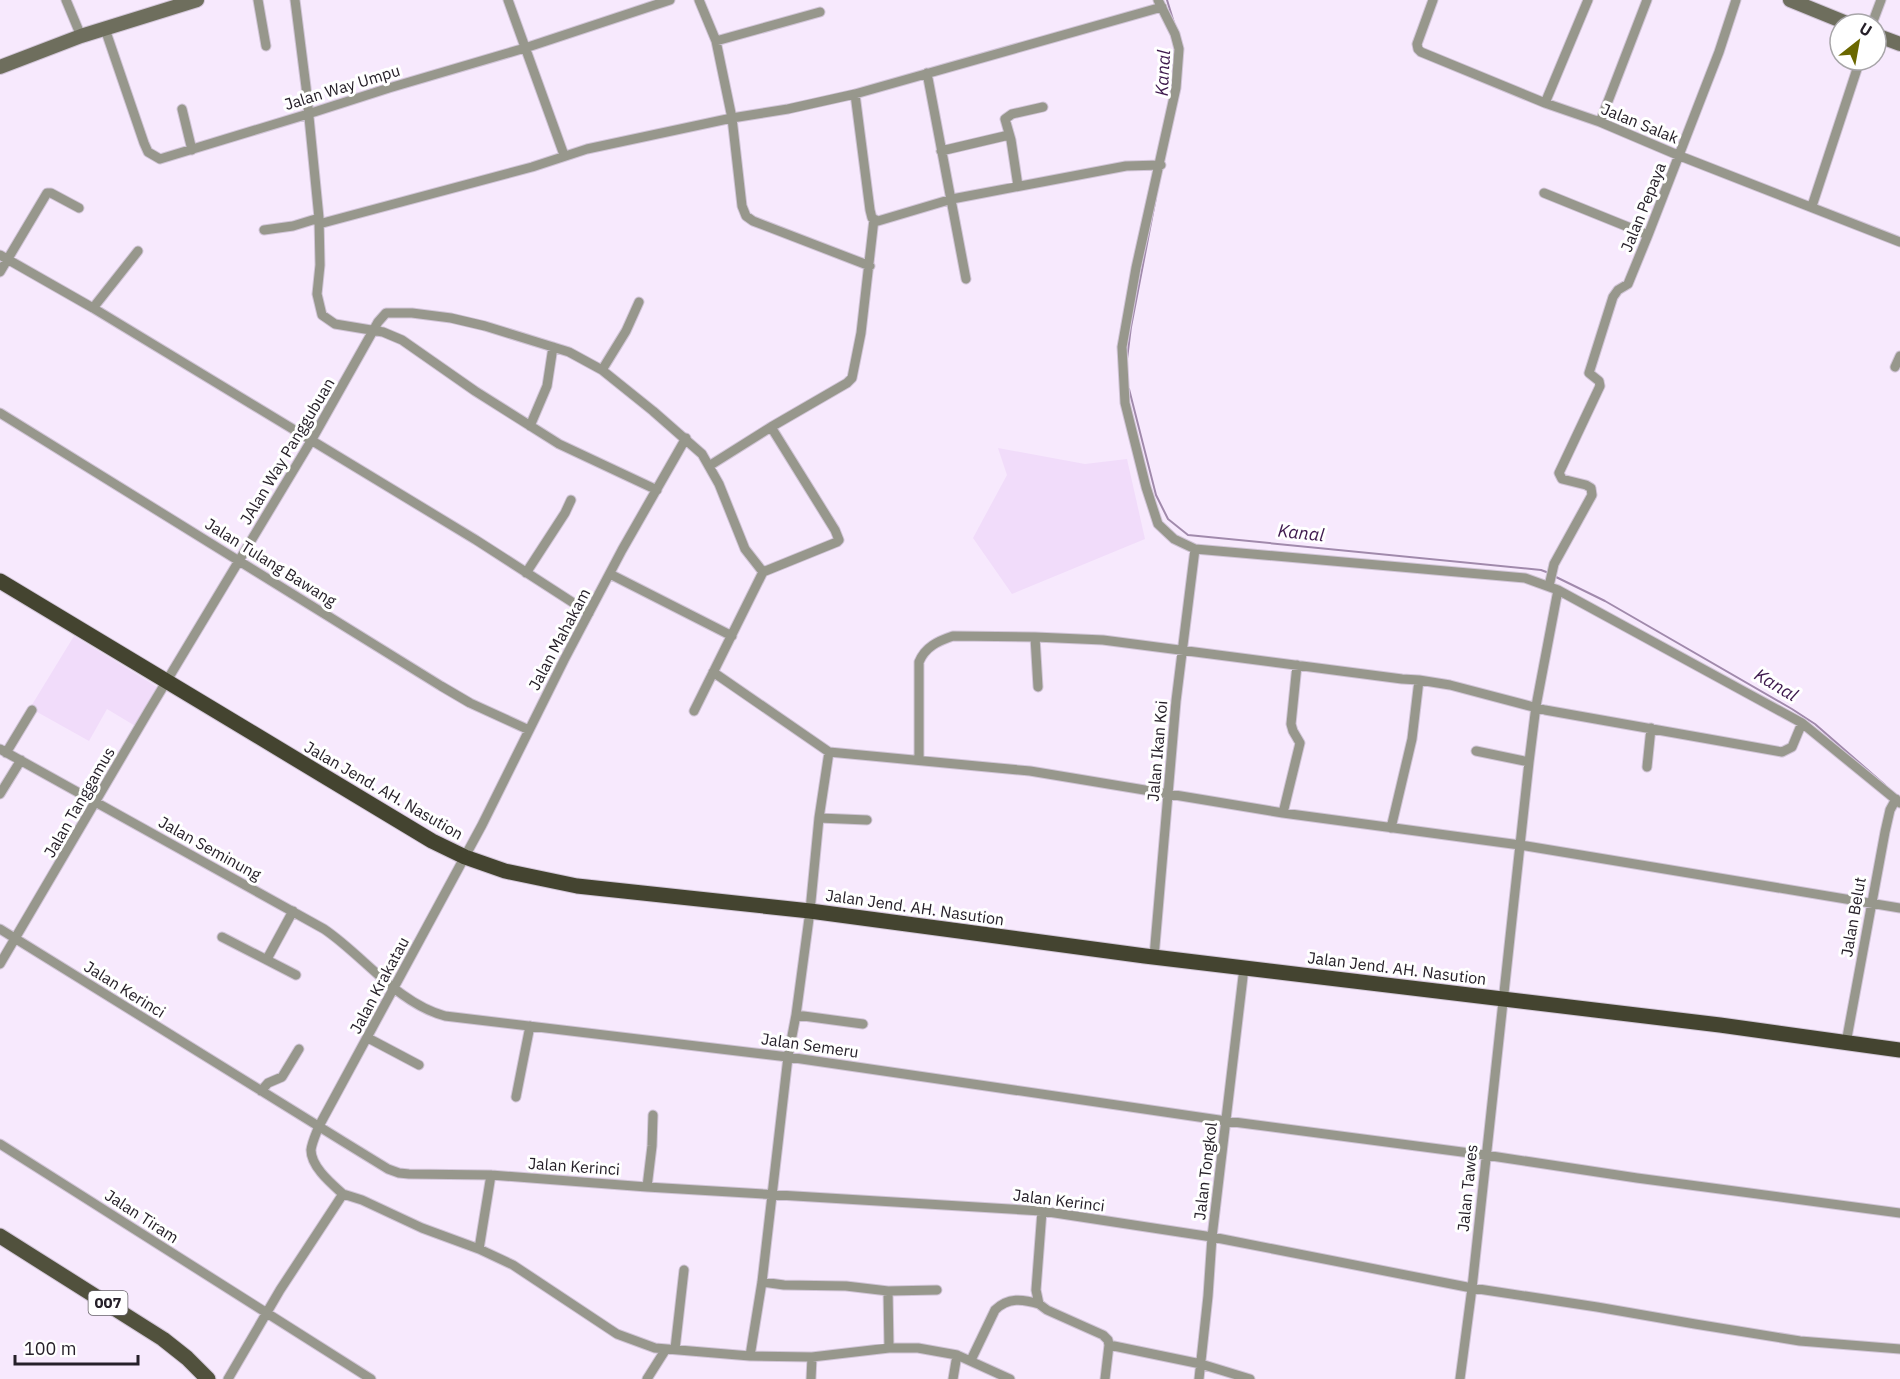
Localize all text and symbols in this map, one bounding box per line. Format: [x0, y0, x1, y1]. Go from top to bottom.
north arrow [1828, 12, 1888, 72]
text: U [1856, 18, 1876, 41]
water label: Kanal [1150, 49, 1175, 97]
street label: Jalan Way Umpu [282, 60, 402, 114]
street label: Jalan Salak [1598, 98, 1682, 148]
street label: Jalan Pepaya [1616, 159, 1670, 255]
street label: JAlan Way Panggubuan [235, 374, 339, 528]
street label: Jalan Tulang Bawang [202, 513, 341, 611]
water label: Kanal [1277, 519, 1326, 546]
street label: Jalan Mahakam [524, 585, 594, 693]
water label: Kanal [1751, 663, 1802, 706]
street label: Jalan Ikan Koi [1143, 700, 1171, 802]
street label: Jalan Jend. AH. Nasution [301, 736, 467, 844]
street label: Jalan Tanggamus [39, 743, 119, 861]
street label: Jalan Seminung [155, 812, 265, 885]
street label: Jalan Belut [1836, 875, 1870, 959]
street label: Jalan Jend. AH. Nasution [824, 885, 1006, 929]
street label: Jalan Krakatau [345, 933, 413, 1037]
street label: Jalan Jend. AH. Nasution [1306, 947, 1488, 989]
street label: Jalan Kerinci [81, 956, 169, 1022]
street label: Jalan Semeru [760, 1028, 860, 1062]
street label: Jalan Tongkol [1189, 1121, 1221, 1221]
street label: Jalan Tawes [1452, 1143, 1482, 1233]
street label: Jalan Kerinci [527, 1153, 621, 1179]
street label: Jalan Kerinci [1012, 1184, 1106, 1216]
street label: Jalan Tiram [101, 1185, 183, 1247]
road number: 007 [88, 1291, 128, 1315]
scale bar [15, 1328, 138, 1366]
text: 100 m [24, 1337, 76, 1360]

